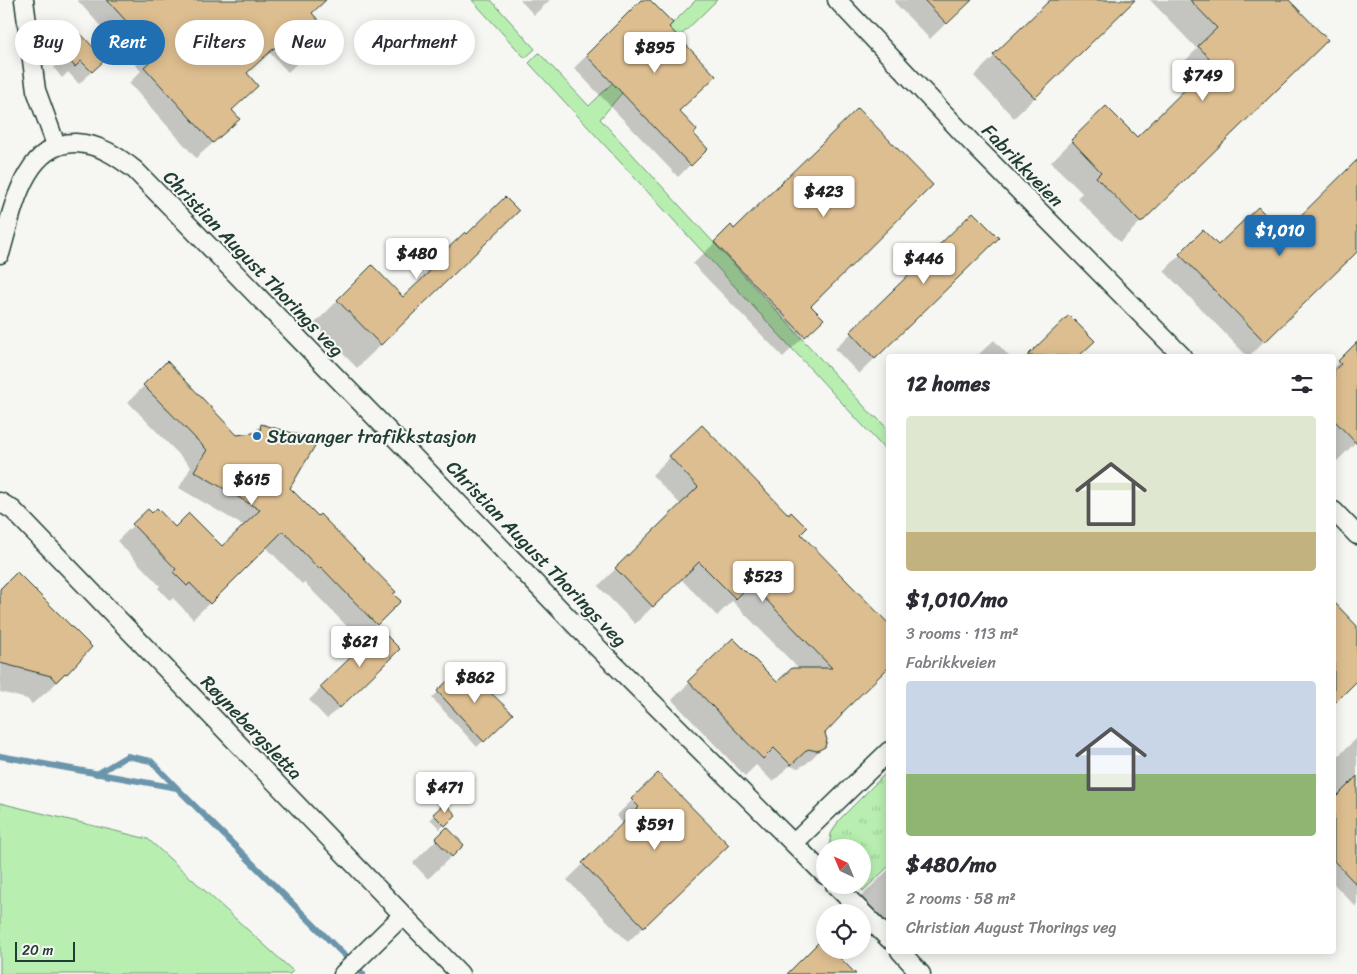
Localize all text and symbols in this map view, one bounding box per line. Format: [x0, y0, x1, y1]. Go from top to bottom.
chip: Buy [15, 20, 81, 65]
chip: Rent [91, 20, 165, 65]
chip: Filters [175, 20, 264, 65]
chip: New [274, 20, 344, 65]
chip: Apartment [354, 20, 475, 65]
pin: $895 [625, 32, 685, 74]
text: $895 [635, 33, 675, 62]
pin: $749 [1173, 59, 1233, 102]
text: $749 [1183, 61, 1223, 90]
street label: Fabrikkveien [974, 115, 1072, 215]
street label: Christian August Thorings veg [155, 162, 352, 365]
pin: $423 [794, 176, 854, 218]
text: $423 [805, 177, 843, 206]
pin: $1,010 [1239, 214, 1321, 257]
text: $1,010 [1255, 216, 1305, 245]
pin: $480 [387, 238, 447, 280]
text: $480 [397, 239, 437, 268]
pin: $446 [894, 242, 954, 285]
text: $446 [904, 244, 944, 273]
text: 12 homes [906, 365, 990, 403]
icon: filters [1288, 370, 1316, 398]
place label: Stavanger trafikkstasjon [267, 420, 476, 453]
marker: Stavanger trafikkstasjon [251, 430, 263, 442]
icon: home [1066, 449, 1156, 539]
street label: Christian August Thorings veg [438, 452, 635, 655]
pin: $615 [222, 464, 282, 506]
text: $615 [234, 465, 270, 494]
pin: $523 [733, 560, 793, 603]
text: $523 [744, 562, 782, 591]
text: $1,010/mo [906, 581, 1008, 619]
text: 3 rooms · 113 m² [906, 619, 1018, 648]
pin: $621 [330, 626, 390, 668]
text: $621 [342, 627, 378, 656]
text: Fabrikkveien [906, 648, 996, 677]
pin: $862 [445, 662, 505, 704]
text: $862 [456, 663, 494, 692]
street label: Røynebergsletta [193, 667, 311, 788]
icon: home [1066, 714, 1156, 804]
pin: $471 [415, 772, 475, 814]
text: $471 [427, 773, 463, 802]
pin: $591 [625, 808, 685, 851]
text: $591 [636, 810, 674, 839]
north arrow [816, 839, 871, 894]
map controls [816, 839, 871, 959]
text: $480/mo [906, 846, 996, 884]
text: 2 rooms · 58 m² [906, 884, 1016, 913]
button: locate [816, 904, 871, 959]
text: Christian August Thorings veg [906, 913, 1117, 942]
text: 20 m [22, 938, 53, 963]
scale bar [15, 939, 75, 962]

